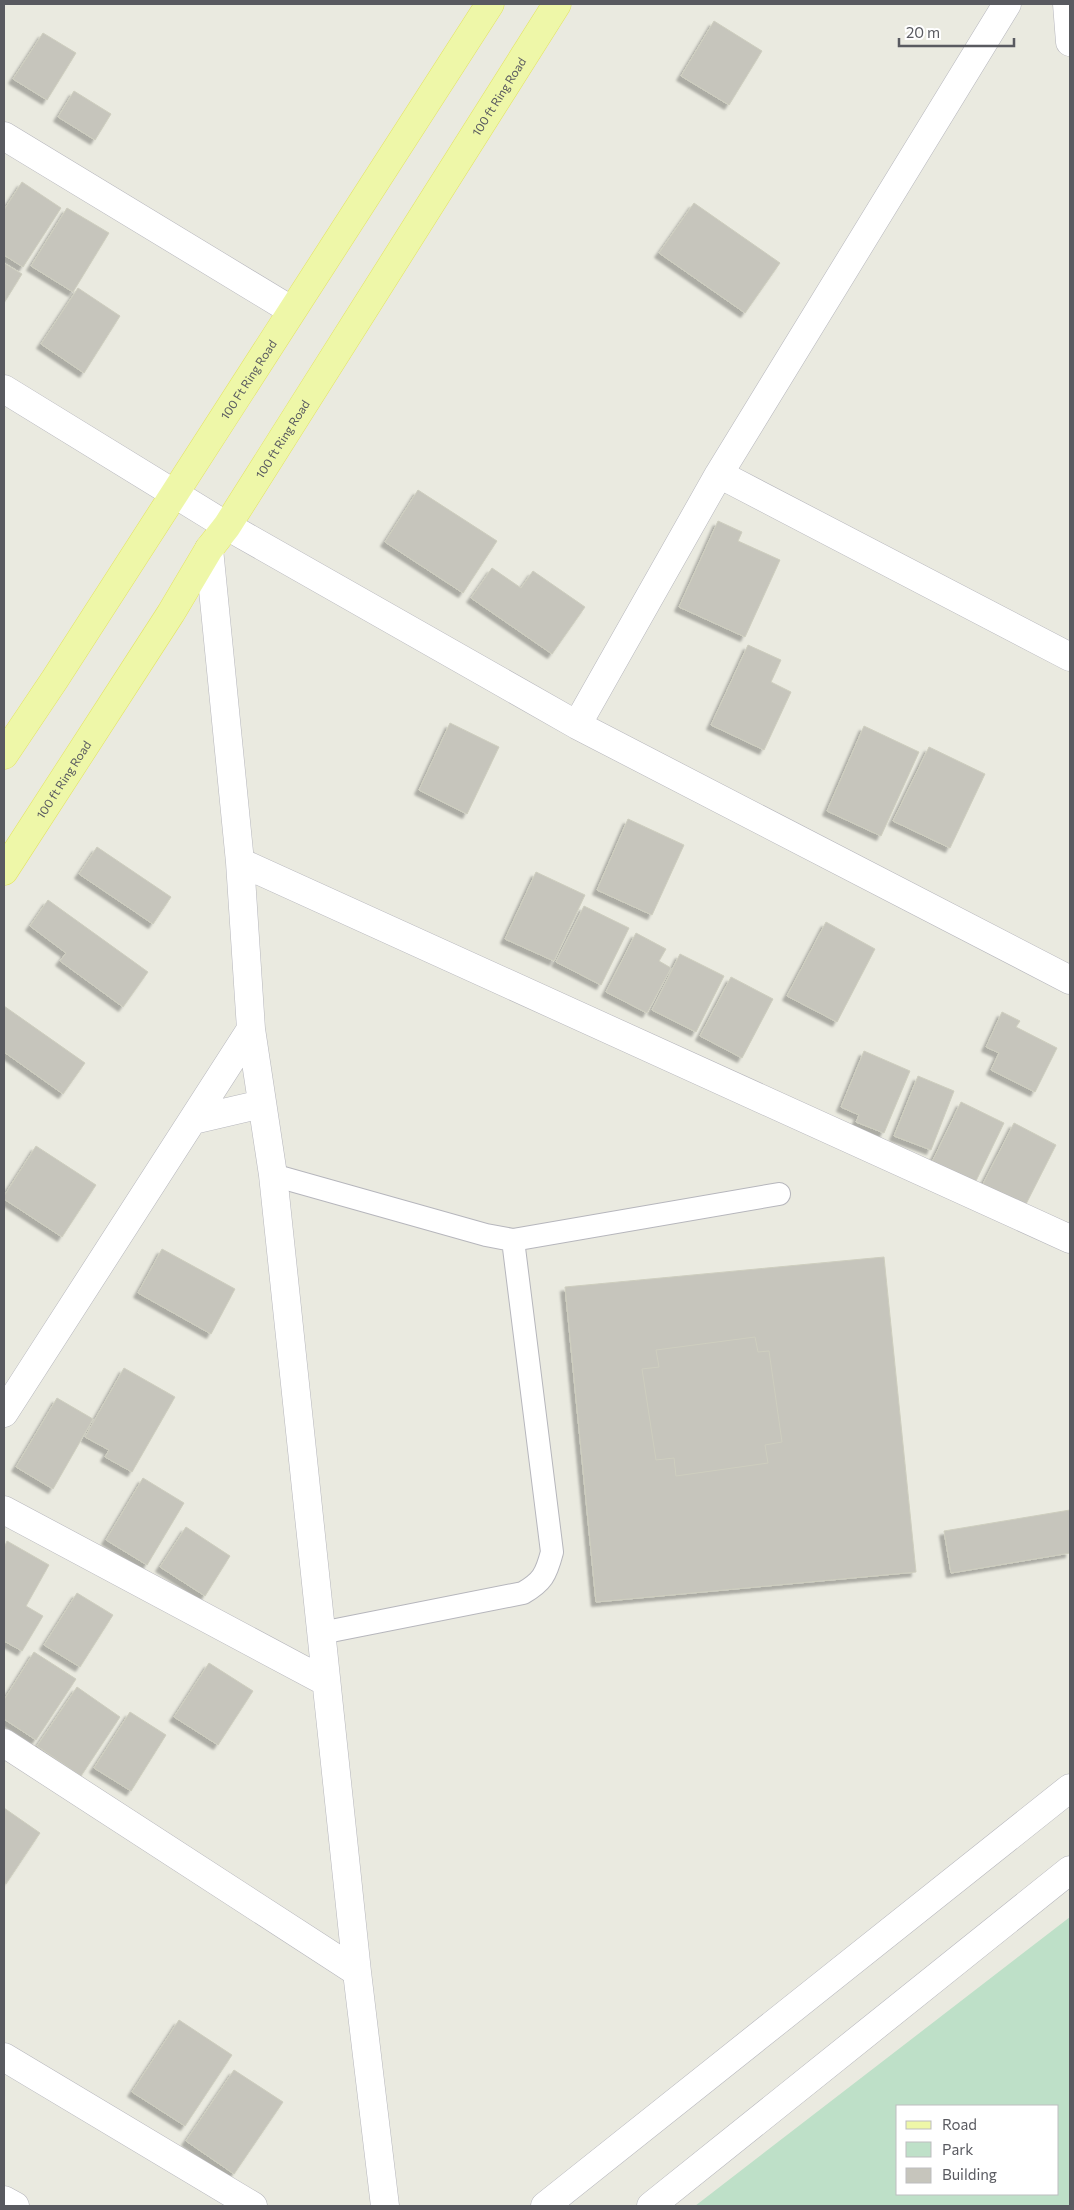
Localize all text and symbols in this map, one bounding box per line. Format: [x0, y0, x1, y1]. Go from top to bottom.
scale bar [899, 15, 1014, 47]
text: 20 m [906, 23, 940, 41]
street label: 100 ft Ring Road [468, 55, 528, 138]
street label: 100 Ft Ring Road [217, 337, 279, 422]
street label: 100 ft Ring Road [252, 397, 312, 481]
street label: 100 ft Ring Road [33, 738, 94, 821]
legend [896, 2105, 1059, 2195]
text: Road [942, 2115, 977, 2133]
text: Park [942, 2140, 973, 2158]
text: Building [942, 2165, 997, 2183]

